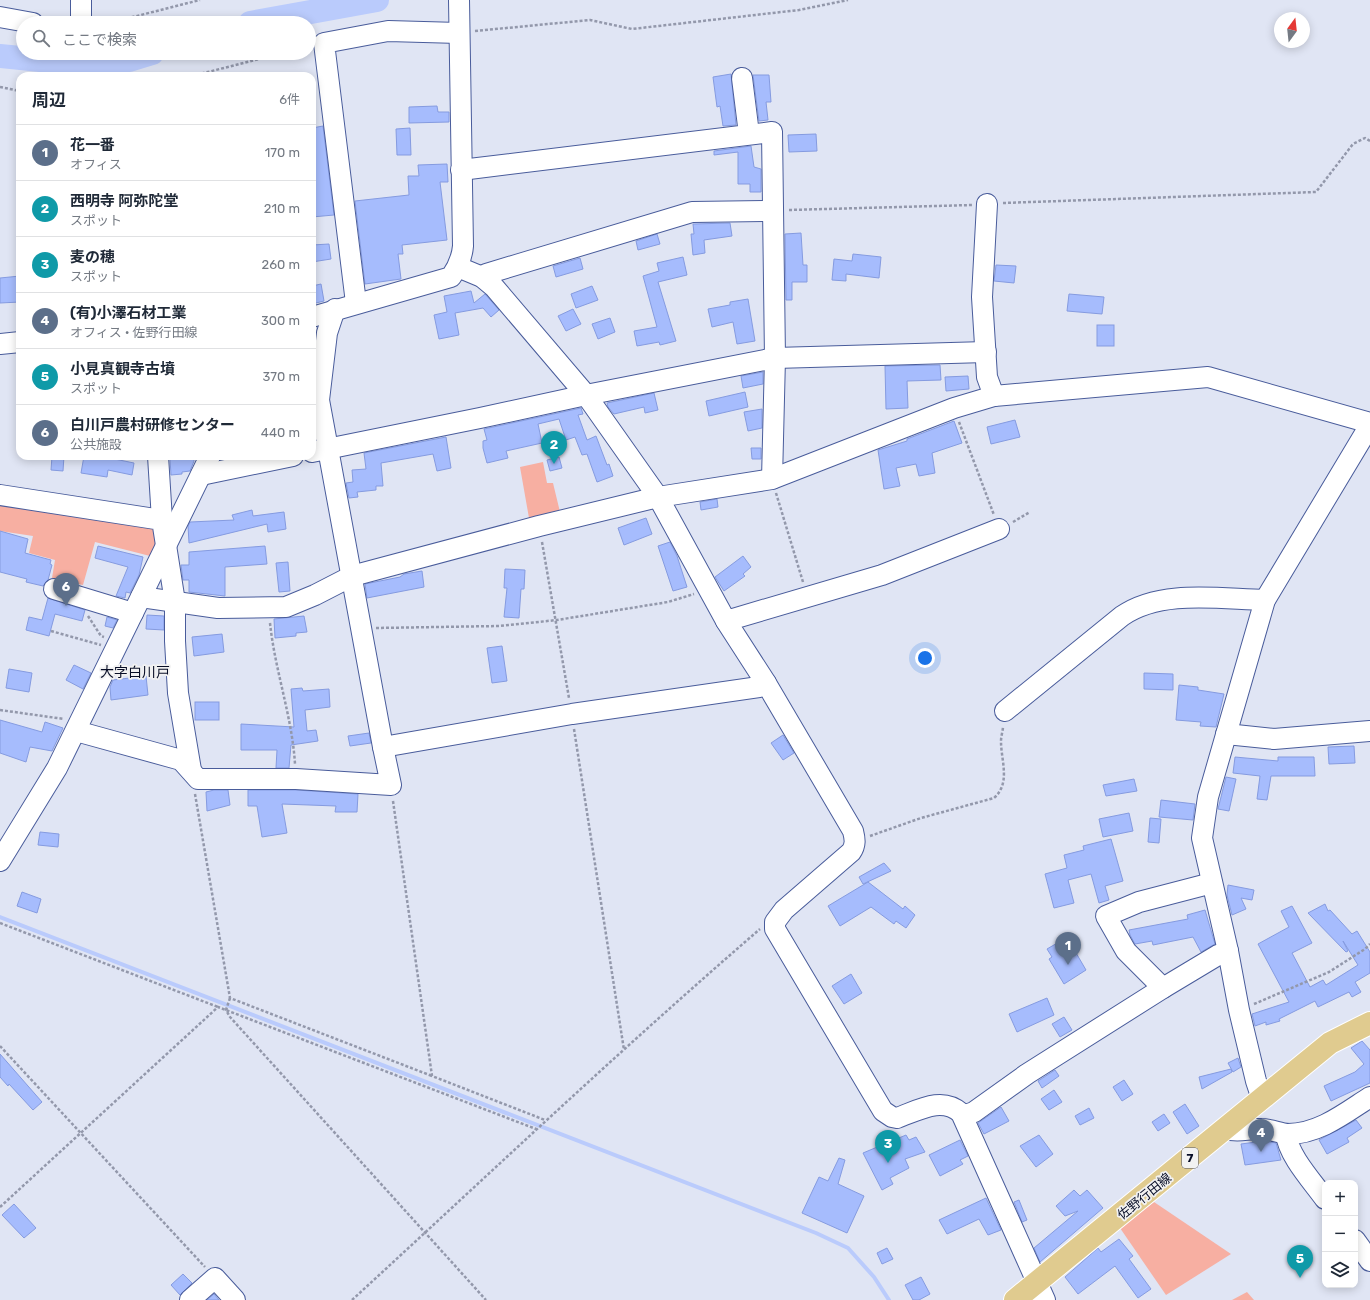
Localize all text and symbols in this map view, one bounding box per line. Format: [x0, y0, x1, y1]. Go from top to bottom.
north arrow [1274, 12, 1310, 48]
search box [16, 16, 316, 60]
icon: search [30, 27, 52, 49]
text: ここで検索 [62, 31, 137, 49]
text: 周辺 [32, 90, 66, 110]
text: 6件 [279, 92, 300, 107]
text: 花一番 [70, 136, 115, 154]
text: 1 [42, 145, 48, 160]
text: 170 m [265, 145, 300, 160]
text: オフィス [70, 157, 122, 172]
text: 西明寺 阿弥陀堂 [70, 192, 178, 210]
text: 2 [41, 201, 49, 216]
text: 210 m [264, 201, 300, 216]
text: スポット [70, 213, 122, 228]
text: 麦の穂 [70, 248, 115, 266]
text: 3 [41, 257, 49, 272]
text: 260 m [262, 257, 300, 272]
text: スポット [70, 269, 122, 284]
text: (有)小澤石材工業 [70, 304, 187, 322]
text: 4 [41, 313, 49, 328]
text: 300 m [261, 313, 300, 328]
text: オフィス · 佐野行田線 [70, 325, 197, 340]
text: 小見真観寺古墳 [70, 360, 175, 378]
text: 5 [41, 369, 49, 384]
text: 370 m [263, 369, 300, 384]
text: スポット [70, 381, 122, 396]
text: 白川戸農村研修センター [70, 416, 235, 434]
text: 6 [41, 425, 49, 440]
text: 440 m [261, 425, 300, 440]
pin: 2 [541, 431, 567, 464]
text: 公共施設 [70, 437, 122, 452]
pin: 6 [53, 573, 79, 606]
your location [915, 648, 935, 668]
district label: 大字白川戸 [100, 664, 170, 681]
pin: 1 [1055, 932, 1081, 965]
pin: 4 [1248, 1119, 1274, 1152]
pin: 3 [875, 1130, 901, 1163]
road number: 7 [1182, 1148, 1198, 1168]
street label: 佐野行田線 [1114, 1170, 1174, 1223]
map controls [1322, 1180, 1358, 1288]
button: + [1322, 1180, 1358, 1216]
button: − [1322, 1216, 1358, 1252]
pin: 5 [1287, 1245, 1313, 1278]
button: layers [1322, 1252, 1358, 1288]

